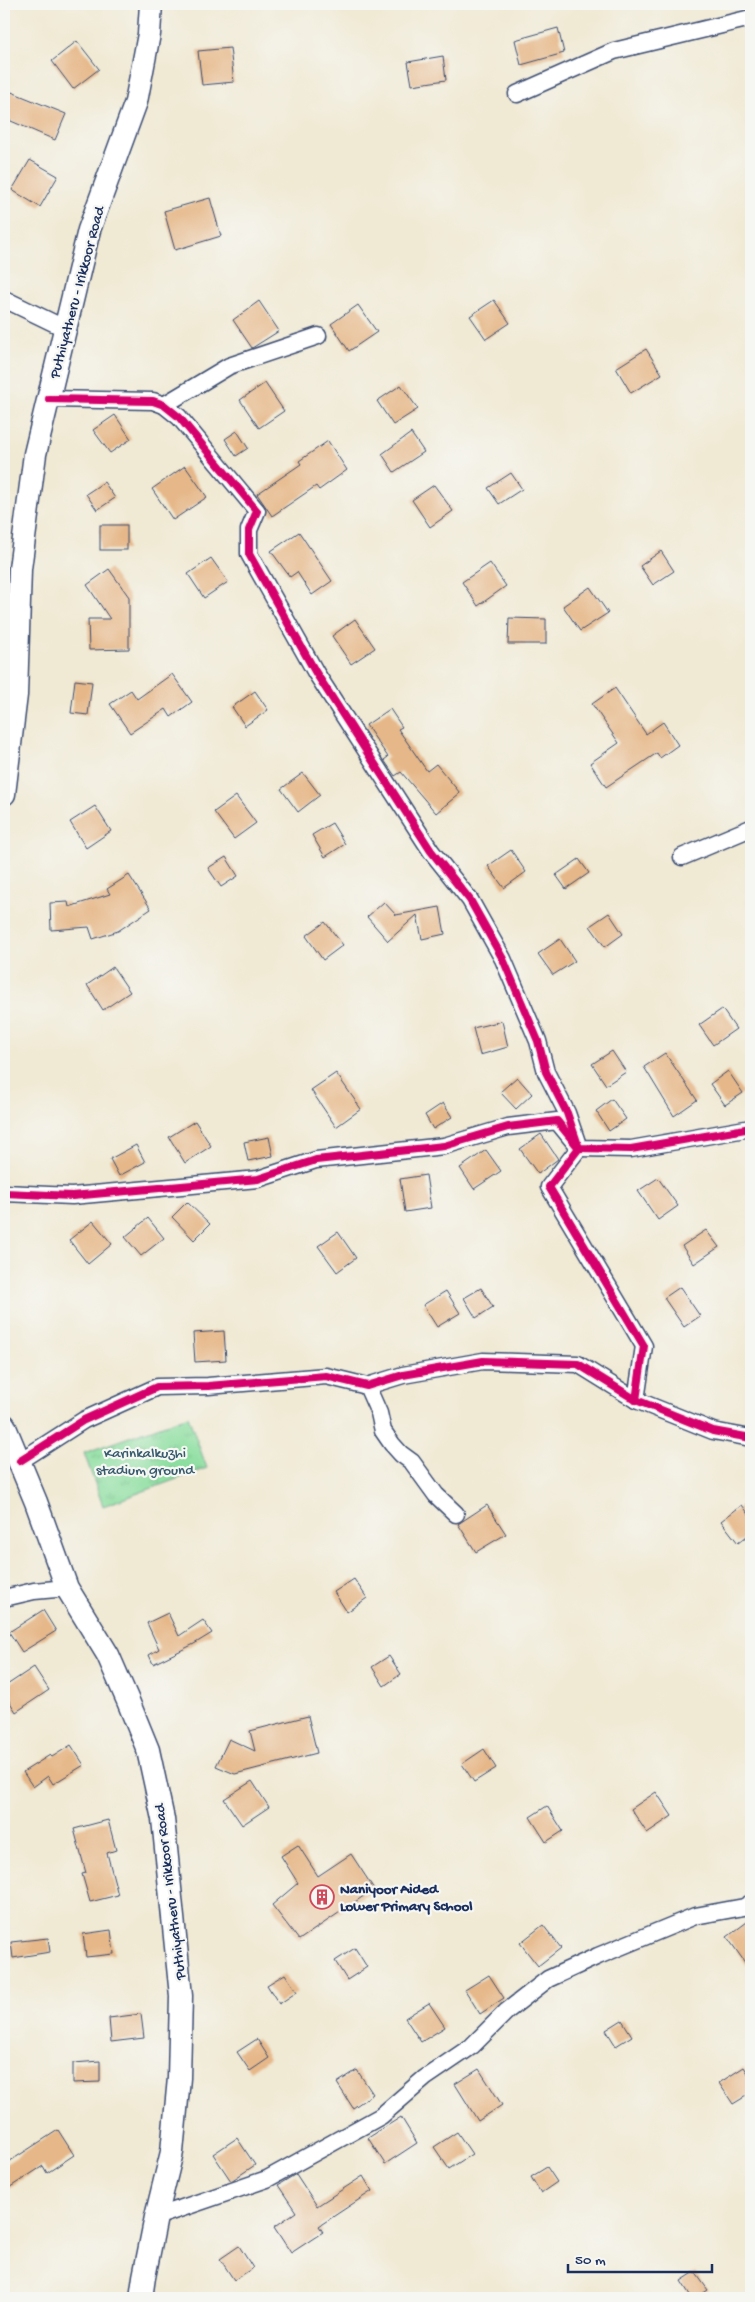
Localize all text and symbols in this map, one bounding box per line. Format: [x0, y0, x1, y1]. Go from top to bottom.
street label: Puthiyatheru - Irikkoor Road [46, 203, 110, 381]
park label: Karinkalkuzhi stadium ground [96, 1445, 195, 1480]
street label: Puthiyatheru - Irikkoor Road [151, 1801, 191, 1982]
place label: Naniyoor Aided Lower Primary School [340, 1881, 473, 1916]
building icon: Naniyoor Aided Lower Primary School [309, 1884, 335, 1910]
scale bar [568, 2242, 711, 2274]
text: 50 m [575, 2252, 606, 2270]

